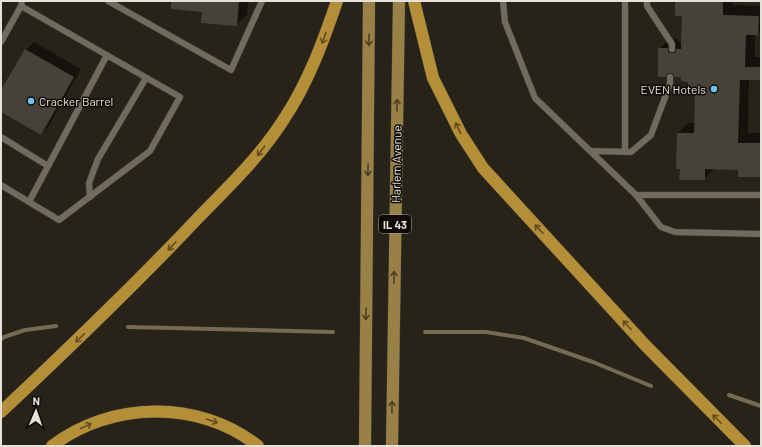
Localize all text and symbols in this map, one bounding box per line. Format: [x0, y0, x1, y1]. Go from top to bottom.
one-way arrow [320, 32, 328, 44]
one-way arrow [365, 33, 373, 46]
place label: EVEN Hotels [640, 82, 706, 96]
marker: EVEN Hotels [709, 84, 719, 94]
place label: Cracker Barrel [39, 94, 113, 108]
marker: Cracker Barrel [26, 96, 36, 106]
one-way arrow [393, 99, 401, 112]
one-way arrow [454, 123, 461, 135]
street label: Harlem Avenue [388, 125, 404, 203]
one-way arrow [257, 145, 265, 156]
one-way arrow [364, 163, 372, 176]
road number: IL 43 [379, 215, 411, 233]
one-way arrow [535, 225, 544, 235]
one-way arrow [168, 241, 177, 251]
one-way arrow [391, 271, 398, 284]
one-way arrow [362, 307, 370, 320]
one-way arrow [622, 320, 632, 330]
one-way arrow [75, 333, 85, 343]
north arrow [16, 391, 56, 431]
text: N [32, 394, 40, 407]
one-way arrow [388, 401, 396, 414]
one-way arrow [712, 414, 722, 424]
one-way arrow [206, 418, 219, 425]
one-way arrow [79, 422, 91, 430]

